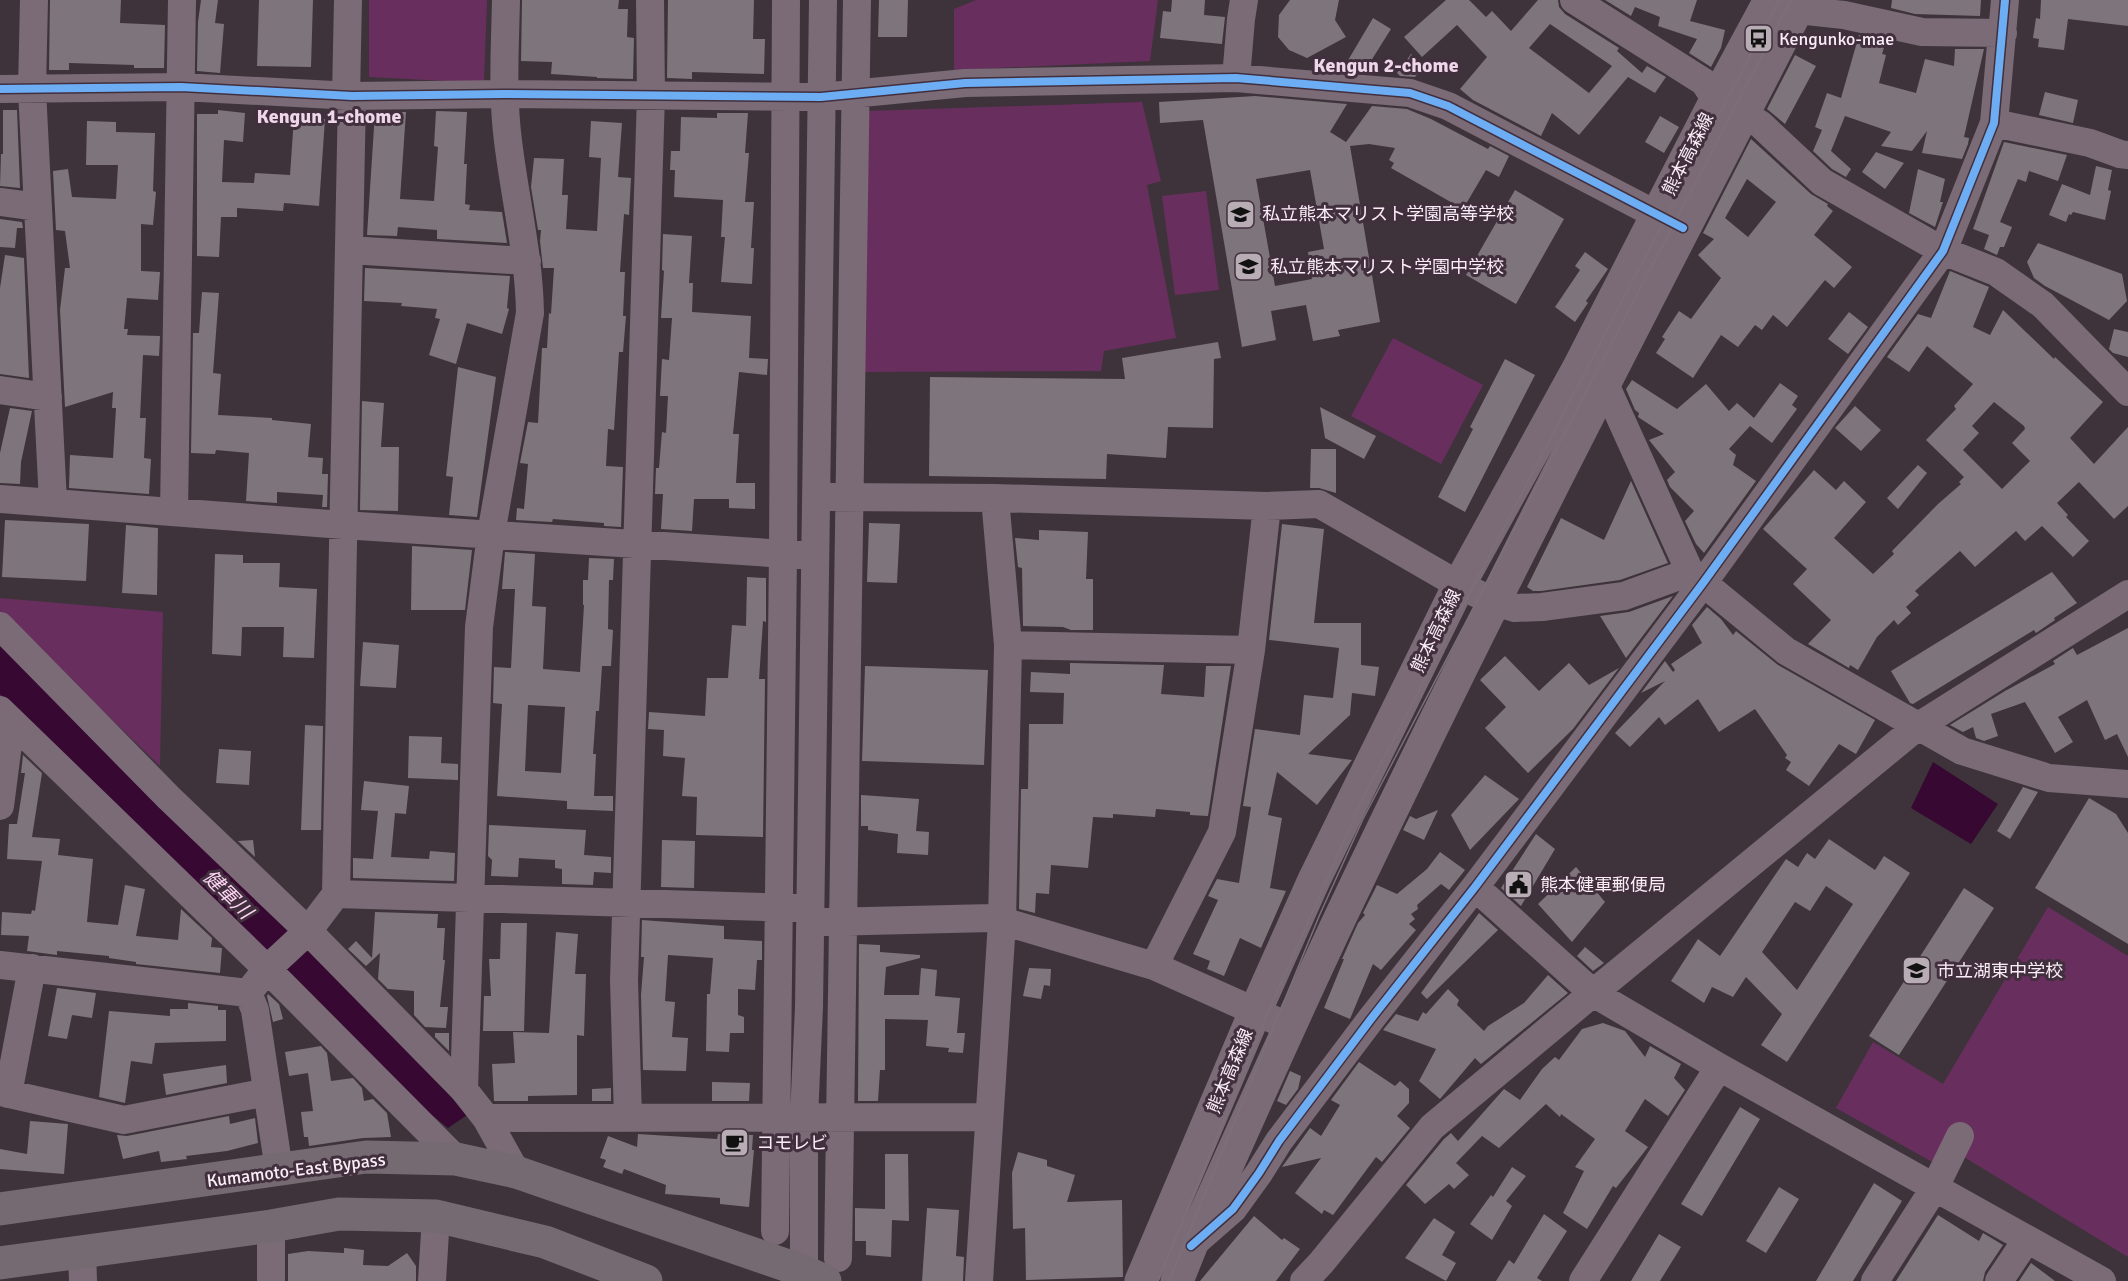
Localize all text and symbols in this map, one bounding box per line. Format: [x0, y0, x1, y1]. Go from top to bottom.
bus stop icon: Kengunko-mae [1742, 23, 1774, 55]
place label: Kengunko-mae [1779, 28, 1894, 50]
district label: Kengun 2-chome [1313, 53, 1459, 78]
district label: Kengun 1-chome [257, 104, 401, 129]
street label: 熊本高森線 [1658, 109, 1718, 199]
school or university icon: 私立熊本マリスト学園高等学校 [1225, 198, 1257, 230]
place label: 私立熊本マリスト学園高等学校 [1262, 203, 1514, 225]
school or university icon: 私立熊本マリスト学園中学校 [1233, 251, 1265, 283]
place label: 私立熊本マリスト学園中学校 [1270, 256, 1504, 278]
street label: 熊本高森線 [1406, 586, 1466, 676]
water label: 健軍川 [198, 864, 259, 926]
public building icon: 熊本健軍郵便局 [1503, 869, 1535, 901]
place label: 熊本健軍郵便局 [1540, 874, 1666, 896]
school or university icon: 市立湖東中学校 [1900, 955, 1932, 987]
place label: 市立湖東中学校 [1937, 960, 2063, 982]
street label: 熊本高森線 [1202, 1025, 1258, 1117]
cafe icon: コモレビ [719, 1127, 751, 1159]
place label: コモレビ [756, 1132, 828, 1154]
street label: Kumamoto-East Bypass [205, 1148, 387, 1192]

